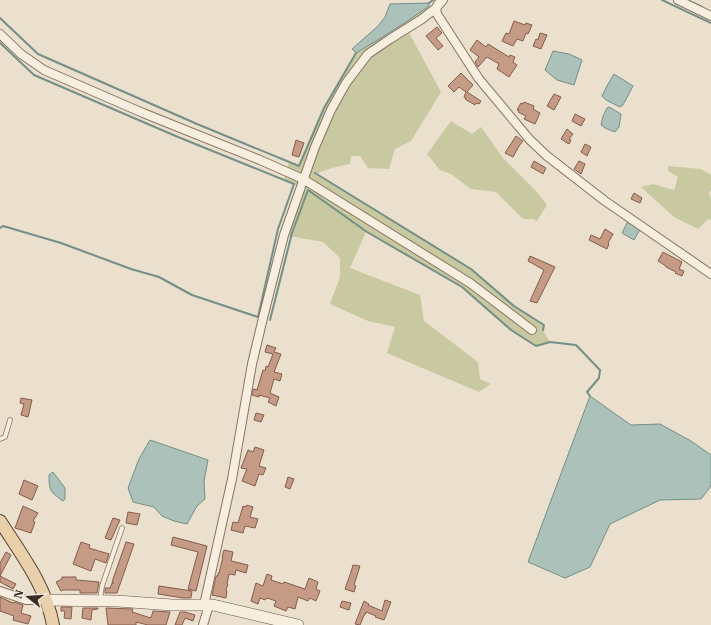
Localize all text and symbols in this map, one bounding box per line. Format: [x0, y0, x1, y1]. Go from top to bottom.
north arrow [8, 577, 48, 617]
text: N [10, 588, 26, 600]

